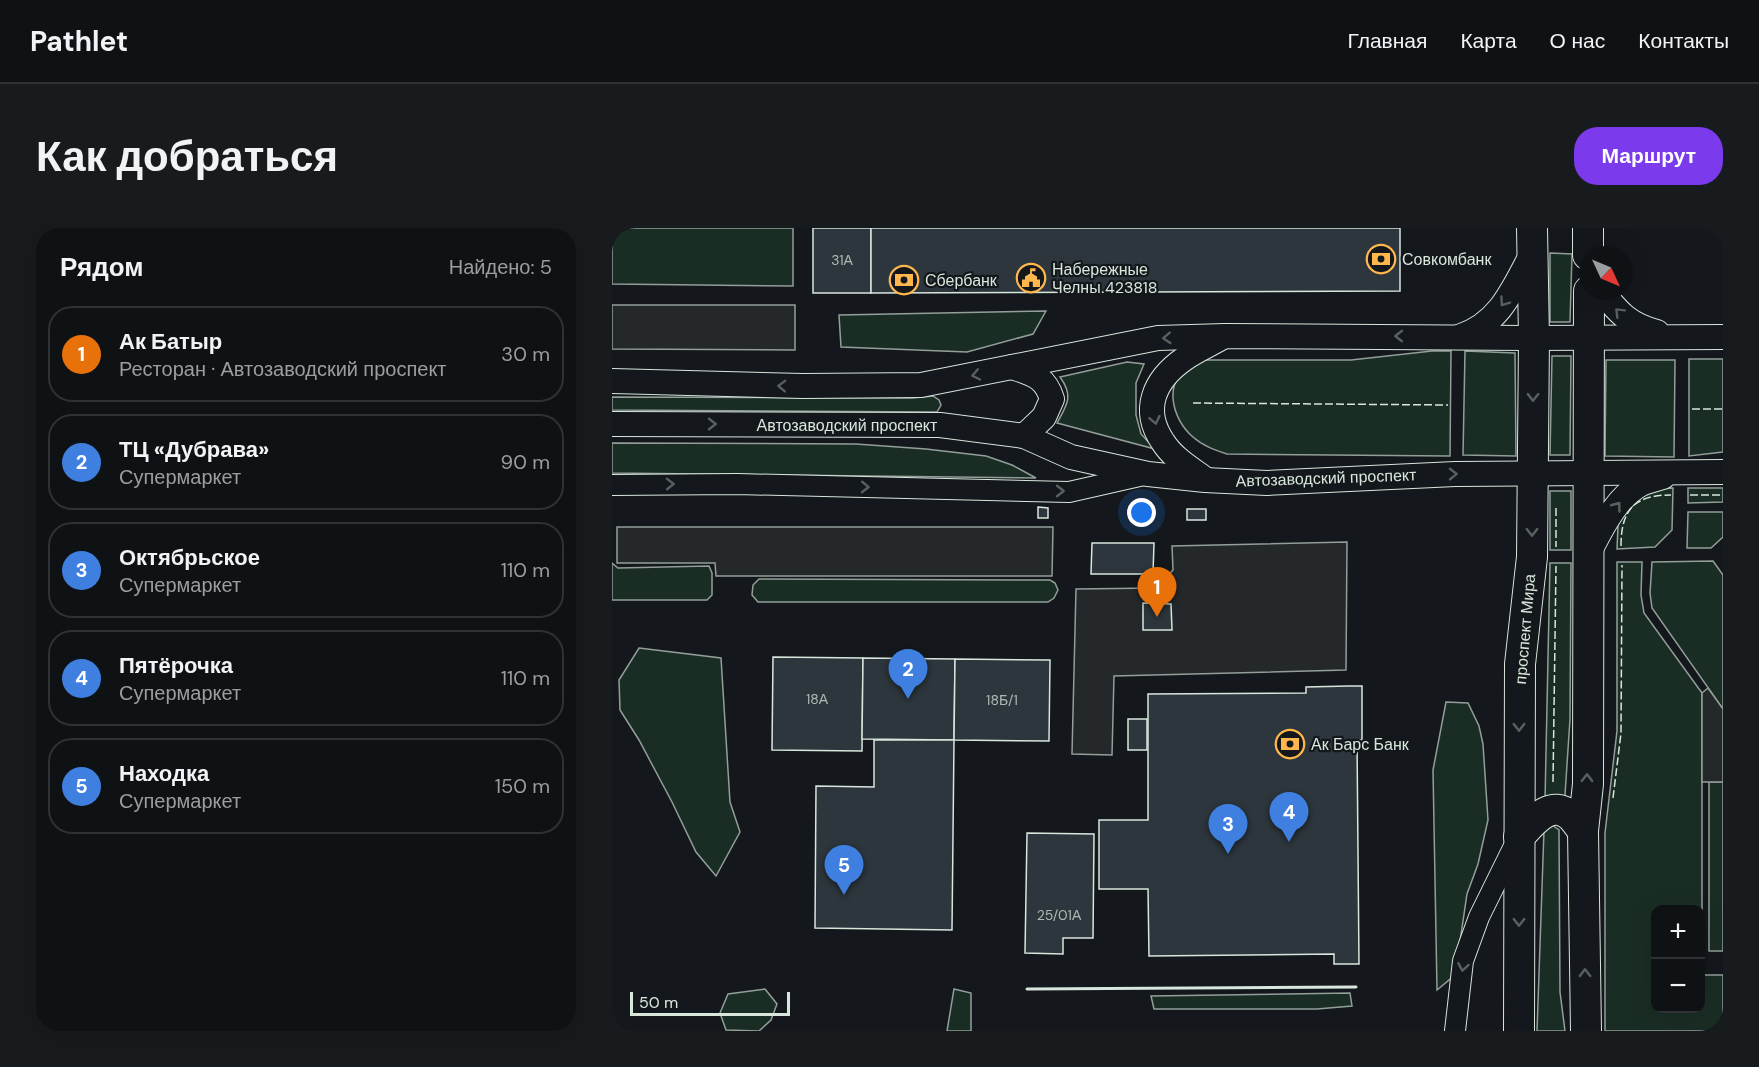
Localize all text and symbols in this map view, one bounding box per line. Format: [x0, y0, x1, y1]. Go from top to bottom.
text: Pathlet [30, 23, 128, 60]
text: Главная [1347, 27, 1427, 55]
text: Карта [1460, 27, 1517, 55]
text: О нас [1550, 27, 1605, 55]
text: Контакты [1638, 27, 1729, 55]
button: Маршрут [1574, 127, 1723, 185]
text: Как добраться [36, 129, 338, 184]
bank icon: Совкомбанк [1365, 243, 1397, 275]
north arrow [1579, 246, 1633, 300]
place label: Совкомбанк [1402, 249, 1492, 270]
text: Рядом [60, 250, 143, 284]
house number: 31А [831, 251, 854, 269]
text: Найдено: 5 [449, 254, 552, 280]
place label: Набережные Челны 423818 [1052, 259, 1157, 298]
public building icon: Набережные Челны 423818 [1015, 262, 1047, 294]
bank icon: Сбербанк [888, 264, 920, 296]
place label: Сбербанк [925, 270, 998, 291]
one-way arrow [1500, 296, 1511, 307]
one-way arrow [1616, 309, 1627, 320]
text: Ак Батыр [119, 327, 222, 356]
one-way arrow [1395, 330, 1404, 343]
one-way arrow [1162, 331, 1171, 344]
text: 1 [78, 341, 85, 367]
text: 30 m [501, 341, 550, 367]
text: Ресторан · Автозаводский проспект [119, 356, 447, 382]
one-way arrow [971, 368, 981, 381]
one-way arrow [777, 380, 786, 392]
one-way arrow [1527, 392, 1539, 401]
street label: Автозаводский проспект [757, 415, 938, 436]
one-way arrow [1147, 415, 1160, 425]
one-way arrow [708, 418, 717, 430]
text: ТЦ «Дубрава» [119, 435, 269, 464]
text: 2 [76, 449, 87, 475]
text: 90 m [501, 449, 550, 475]
text: Супермаркет [119, 464, 241, 490]
street label: Автозаводский проспект [1235, 464, 1417, 492]
one-way arrow [1448, 468, 1457, 481]
one-way arrow [666, 478, 675, 490]
one-way arrow [861, 481, 870, 493]
one-way arrow [1056, 485, 1065, 497]
your location [1127, 498, 1156, 527]
one-way arrow [1610, 502, 1621, 513]
one-way arrow [1526, 528, 1538, 537]
text: Октябрьское [119, 543, 260, 572]
text: 3 [75, 557, 88, 583]
text: 110 m [501, 557, 550, 583]
pin: 1 [1138, 568, 1176, 617]
text: Супермаркет [119, 572, 241, 598]
street label: проспект Мира [1510, 573, 1540, 685]
pin: 2 [888, 650, 928, 699]
text: Пятёрочка [119, 651, 233, 680]
text: 4 [75, 665, 88, 691]
text: 110 m [501, 665, 550, 691]
text: Супермаркет [119, 680, 241, 706]
house number: 18А [806, 690, 829, 708]
house number: 18Б/1 [986, 691, 1018, 709]
one-way arrow [1513, 722, 1525, 731]
bank icon: Ак Барс Банк [1274, 728, 1306, 760]
place label: Ак Барс Банк [1311, 734, 1410, 755]
text: Находка [119, 759, 209, 788]
text: 5 [75, 773, 88, 799]
text: 150 m [495, 773, 550, 799]
one-way arrow [1581, 773, 1594, 782]
text: Супермаркет [119, 788, 241, 814]
pin: 4 [1270, 792, 1308, 842]
pin: 3 [1208, 804, 1248, 854]
pin: 5 [824, 846, 864, 895]
map controls [1651, 905, 1705, 1013]
button: + [1651, 905, 1705, 959]
house number: 25/01А [1037, 906, 1082, 924]
one-way arrow [1513, 917, 1525, 926]
button: − [1651, 959, 1705, 1013]
one-way arrow [1457, 962, 1470, 972]
one-way arrow [1579, 968, 1591, 977]
scale bar [630, 989, 790, 1016]
text: 50 m [639, 992, 678, 1013]

